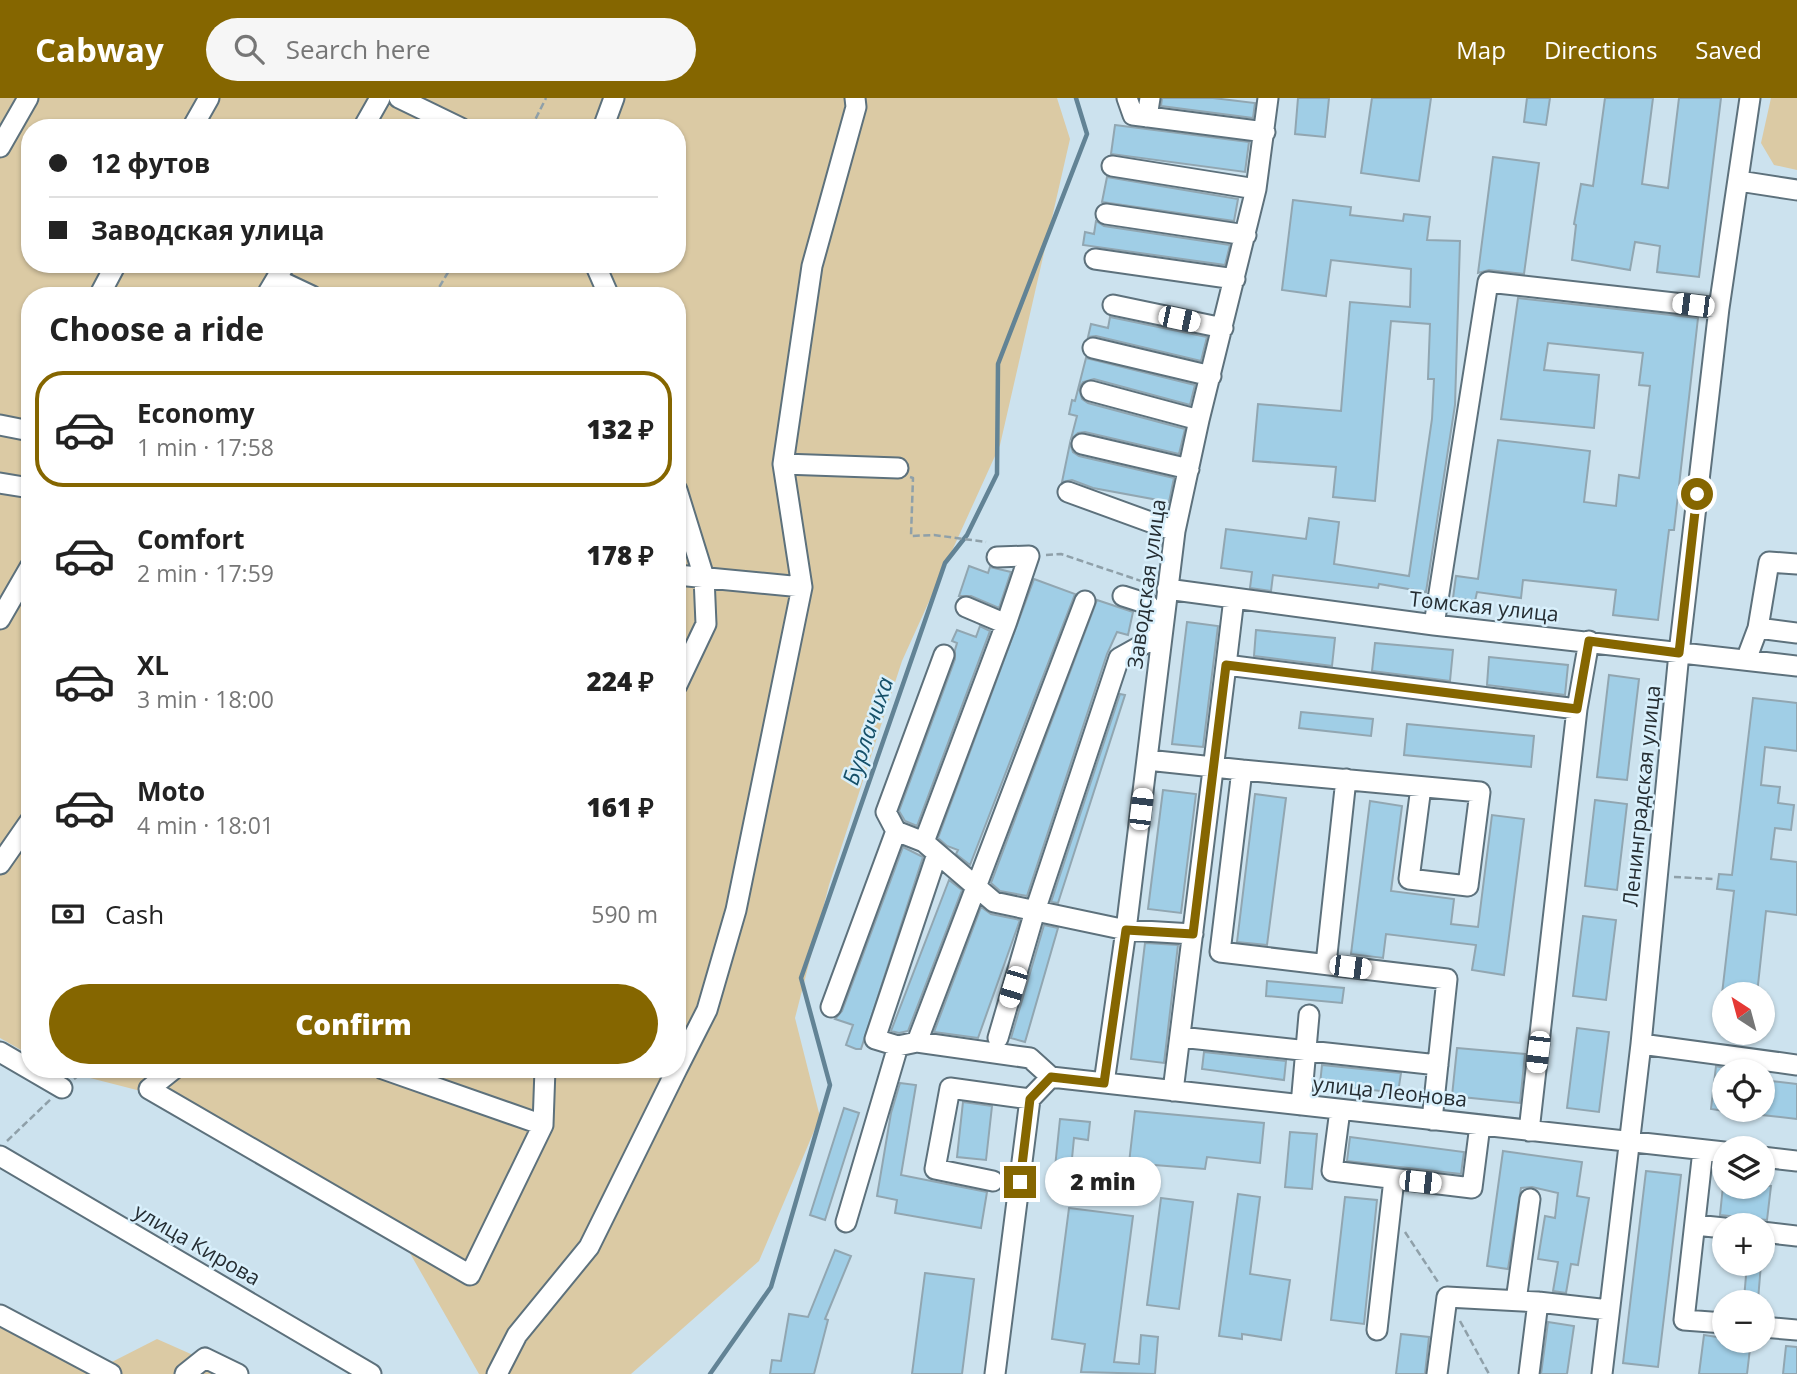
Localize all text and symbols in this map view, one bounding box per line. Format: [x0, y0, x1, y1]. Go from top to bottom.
search box [206, 18, 696, 81]
text: Cabway [35, 27, 164, 72]
icon: search [230, 30, 268, 68]
text: Search here [286, 31, 431, 67]
text: Map [1456, 33, 1506, 66]
text: Directions [1544, 33, 1657, 66]
text: Saved [1695, 33, 1762, 66]
text: 12 футов [91, 145, 210, 181]
text: Заводская улица [91, 212, 324, 248]
car [1671, 292, 1716, 318]
car [1157, 304, 1202, 334]
text: Choose a ride [49, 307, 264, 350]
text: Economy [137, 395, 255, 431]
icon: car [53, 398, 116, 461]
text: 132 ₽ [586, 411, 654, 447]
text: 1 min · 17:58 [137, 431, 274, 463]
route start [1681, 478, 1713, 510]
street label: Заводская улица [1120, 497, 1172, 671]
text: Comfort [137, 521, 244, 557]
icon: car [53, 524, 116, 587]
text: 178 ₽ [586, 537, 654, 573]
text: 2 min · 17:59 [137, 557, 274, 589]
street label: Томская улица [1408, 584, 1560, 628]
text: XL [137, 647, 169, 683]
icon: car [53, 650, 116, 713]
text: 224 ₽ [586, 663, 654, 699]
water label: Бурлачиха [834, 672, 900, 789]
text: 3 min · 18:00 [137, 683, 274, 715]
street label: Ленинградская улица [1615, 684, 1667, 908]
text: Moto [137, 773, 205, 809]
icon: car [53, 776, 116, 839]
car [1129, 787, 1154, 831]
text: 161 ₽ [586, 789, 654, 825]
text: 4 min · 18:01 [137, 809, 274, 841]
icon: cash [49, 895, 87, 933]
text: Cash [105, 896, 164, 932]
text: 590 m [591, 898, 658, 930]
car [1328, 954, 1373, 980]
car [997, 964, 1030, 1010]
north arrow [1712, 982, 1774, 1045]
map controls [1712, 982, 1775, 1353]
button: Confirm [49, 984, 658, 1064]
car [1526, 1030, 1551, 1074]
button: locate [1712, 1059, 1775, 1122]
street label: улица Леонова [1312, 1069, 1469, 1113]
button: layers [1712, 1136, 1775, 1199]
callout: 2 min [1044, 1158, 1160, 1206]
text: 2 min [1070, 1165, 1136, 1197]
route end [1004, 1166, 1036, 1198]
car [1399, 1169, 1442, 1195]
street label: улица Кирова [129, 1197, 266, 1292]
button: + [1712, 1213, 1775, 1276]
button: − [1712, 1290, 1775, 1353]

